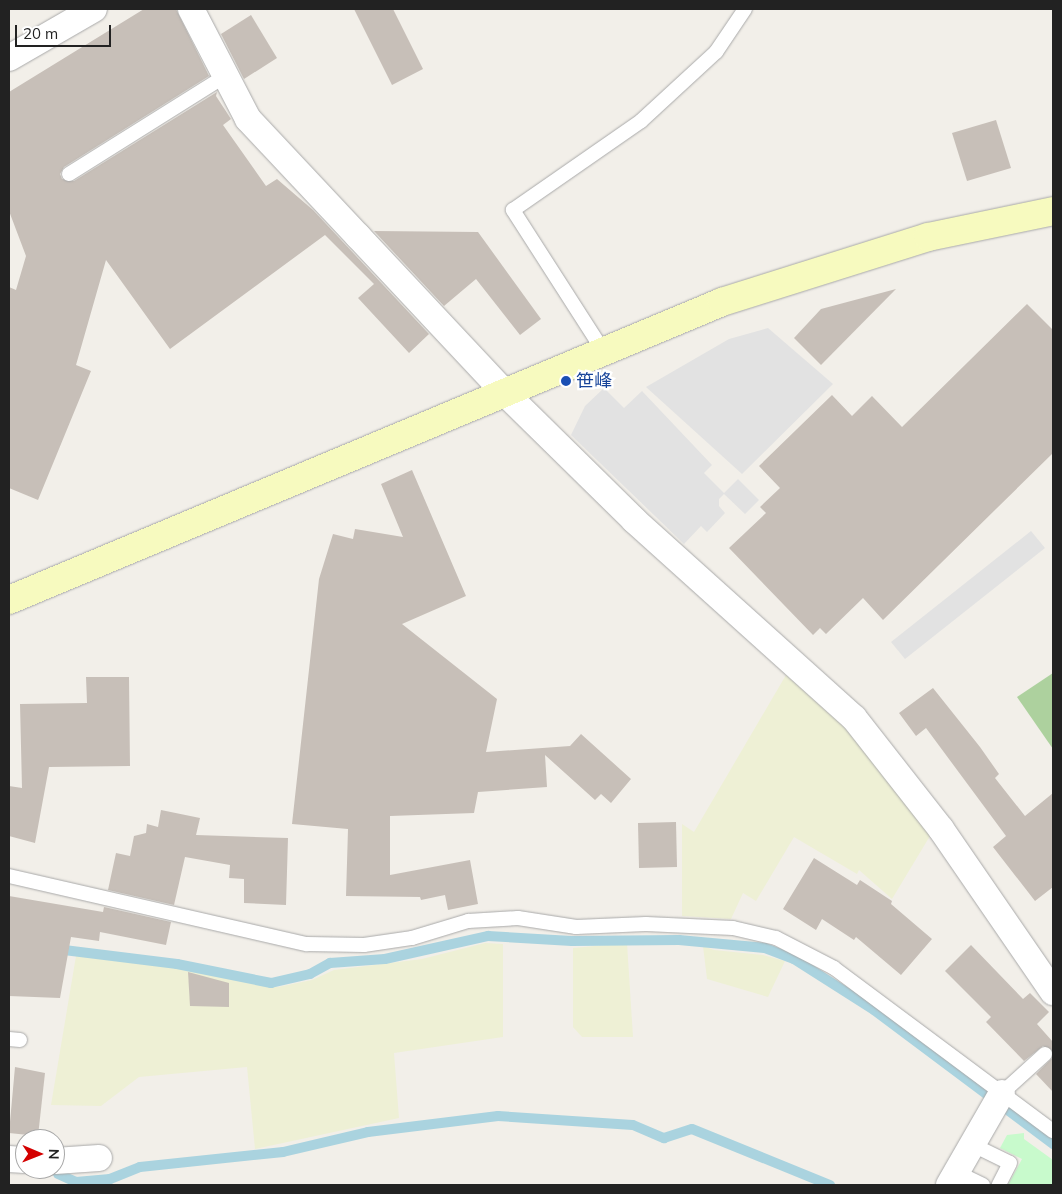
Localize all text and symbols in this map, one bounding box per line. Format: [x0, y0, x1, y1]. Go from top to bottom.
scale bar [18, 15, 114, 47]
text: 20 m [23, 24, 58, 43]
place label: 笹峰 [576, 370, 612, 392]
marker: 笹峰 [560, 375, 572, 387]
north arrow [15, 1129, 65, 1179]
text: N [45, 1149, 63, 1160]

